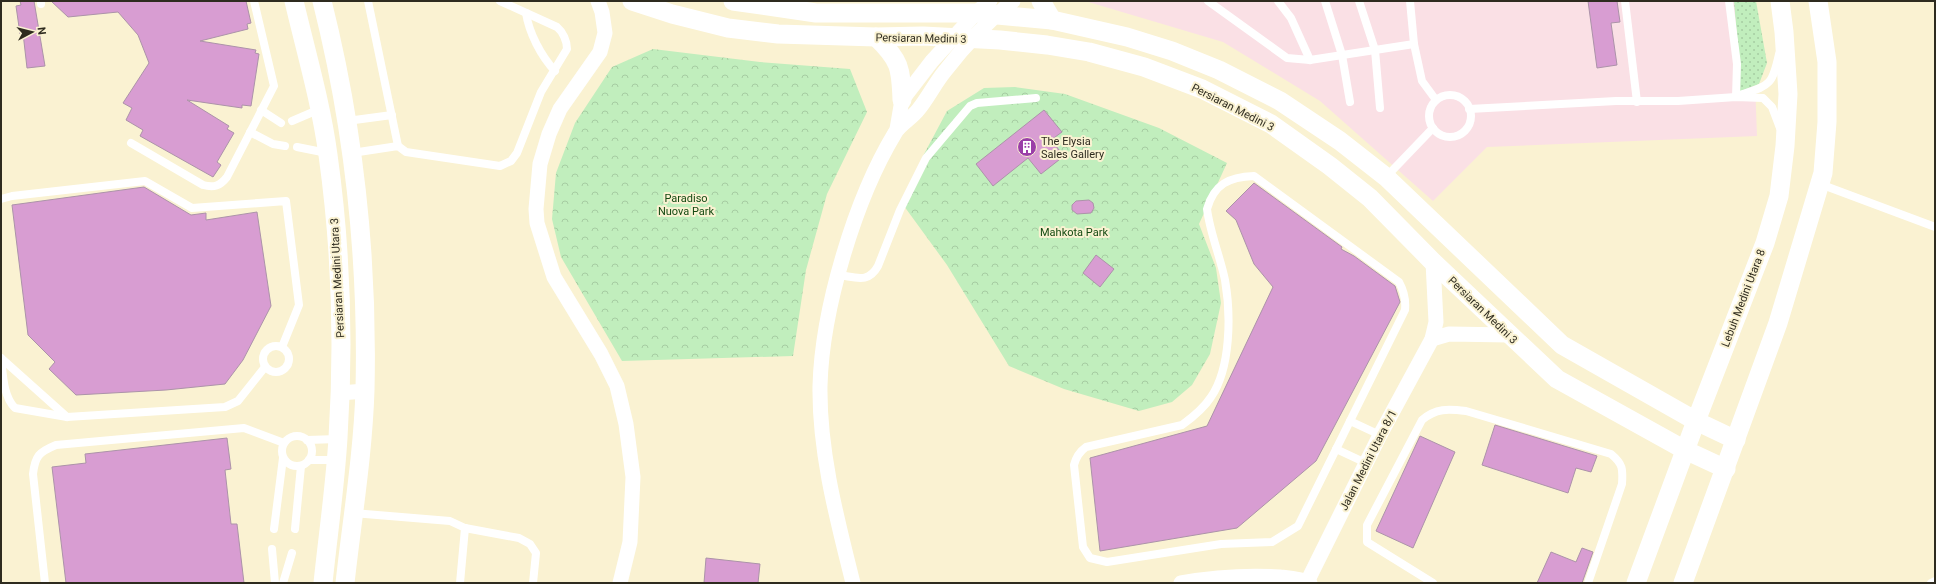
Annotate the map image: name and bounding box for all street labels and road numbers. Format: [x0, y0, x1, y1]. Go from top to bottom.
street label: Persiaran Medini 3 [875, 31, 967, 46]
street label: Persiaran Medini 3 [1189, 81, 1276, 134]
street label: Persiaran Medini Utara 3 [328, 218, 347, 338]
street label: Lebuh Medini Utara 8 [1719, 247, 1768, 349]
street label: Persiaran Medini 3 [1445, 274, 1520, 347]
street label: Jalan Medini Utara 8/1 [1337, 408, 1399, 513]

